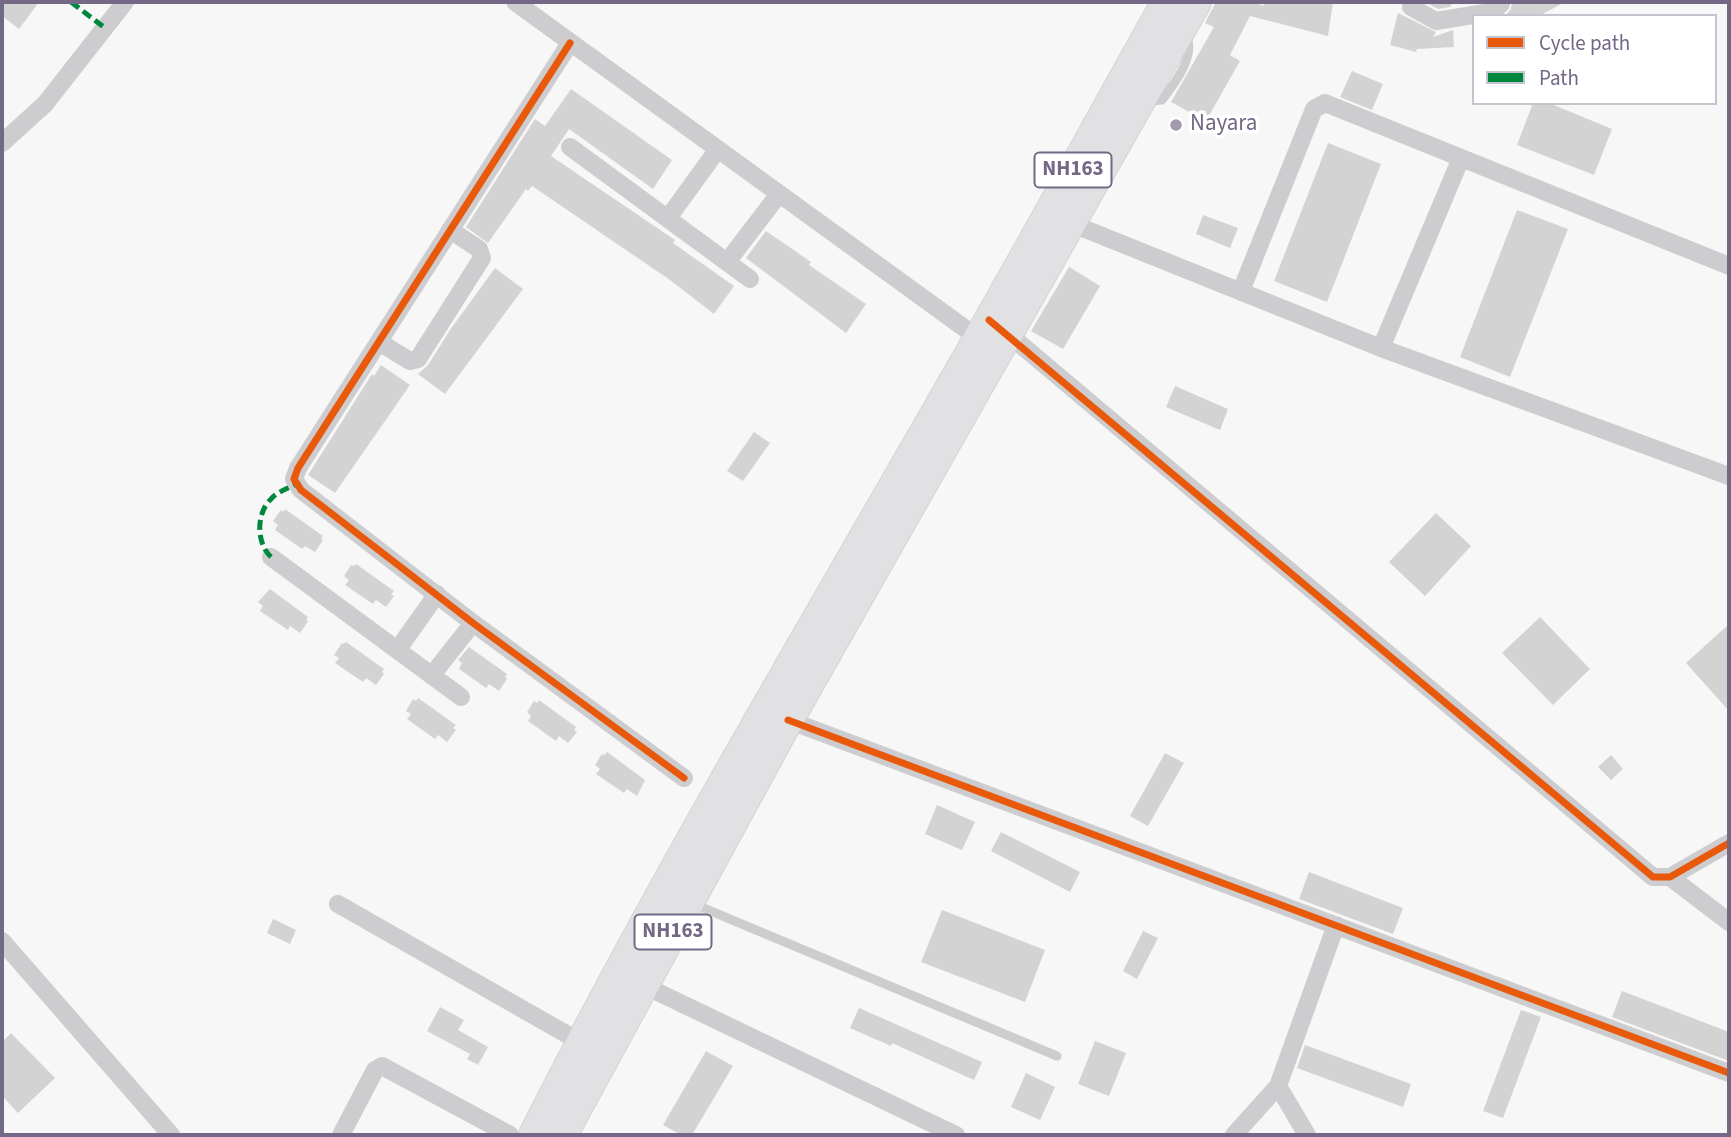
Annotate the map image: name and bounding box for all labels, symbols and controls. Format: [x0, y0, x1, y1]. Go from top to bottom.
legend [1472, 14, 1717, 105]
text: Cycle path [1539, 28, 1630, 58]
text: Path [1539, 63, 1579, 93]
place label: Nayara [1190, 111, 1257, 139]
marker: Nayara [1168, 117, 1184, 133]
road number: NH163 [1034, 152, 1112, 188]
road number: NH163 [634, 914, 712, 950]

